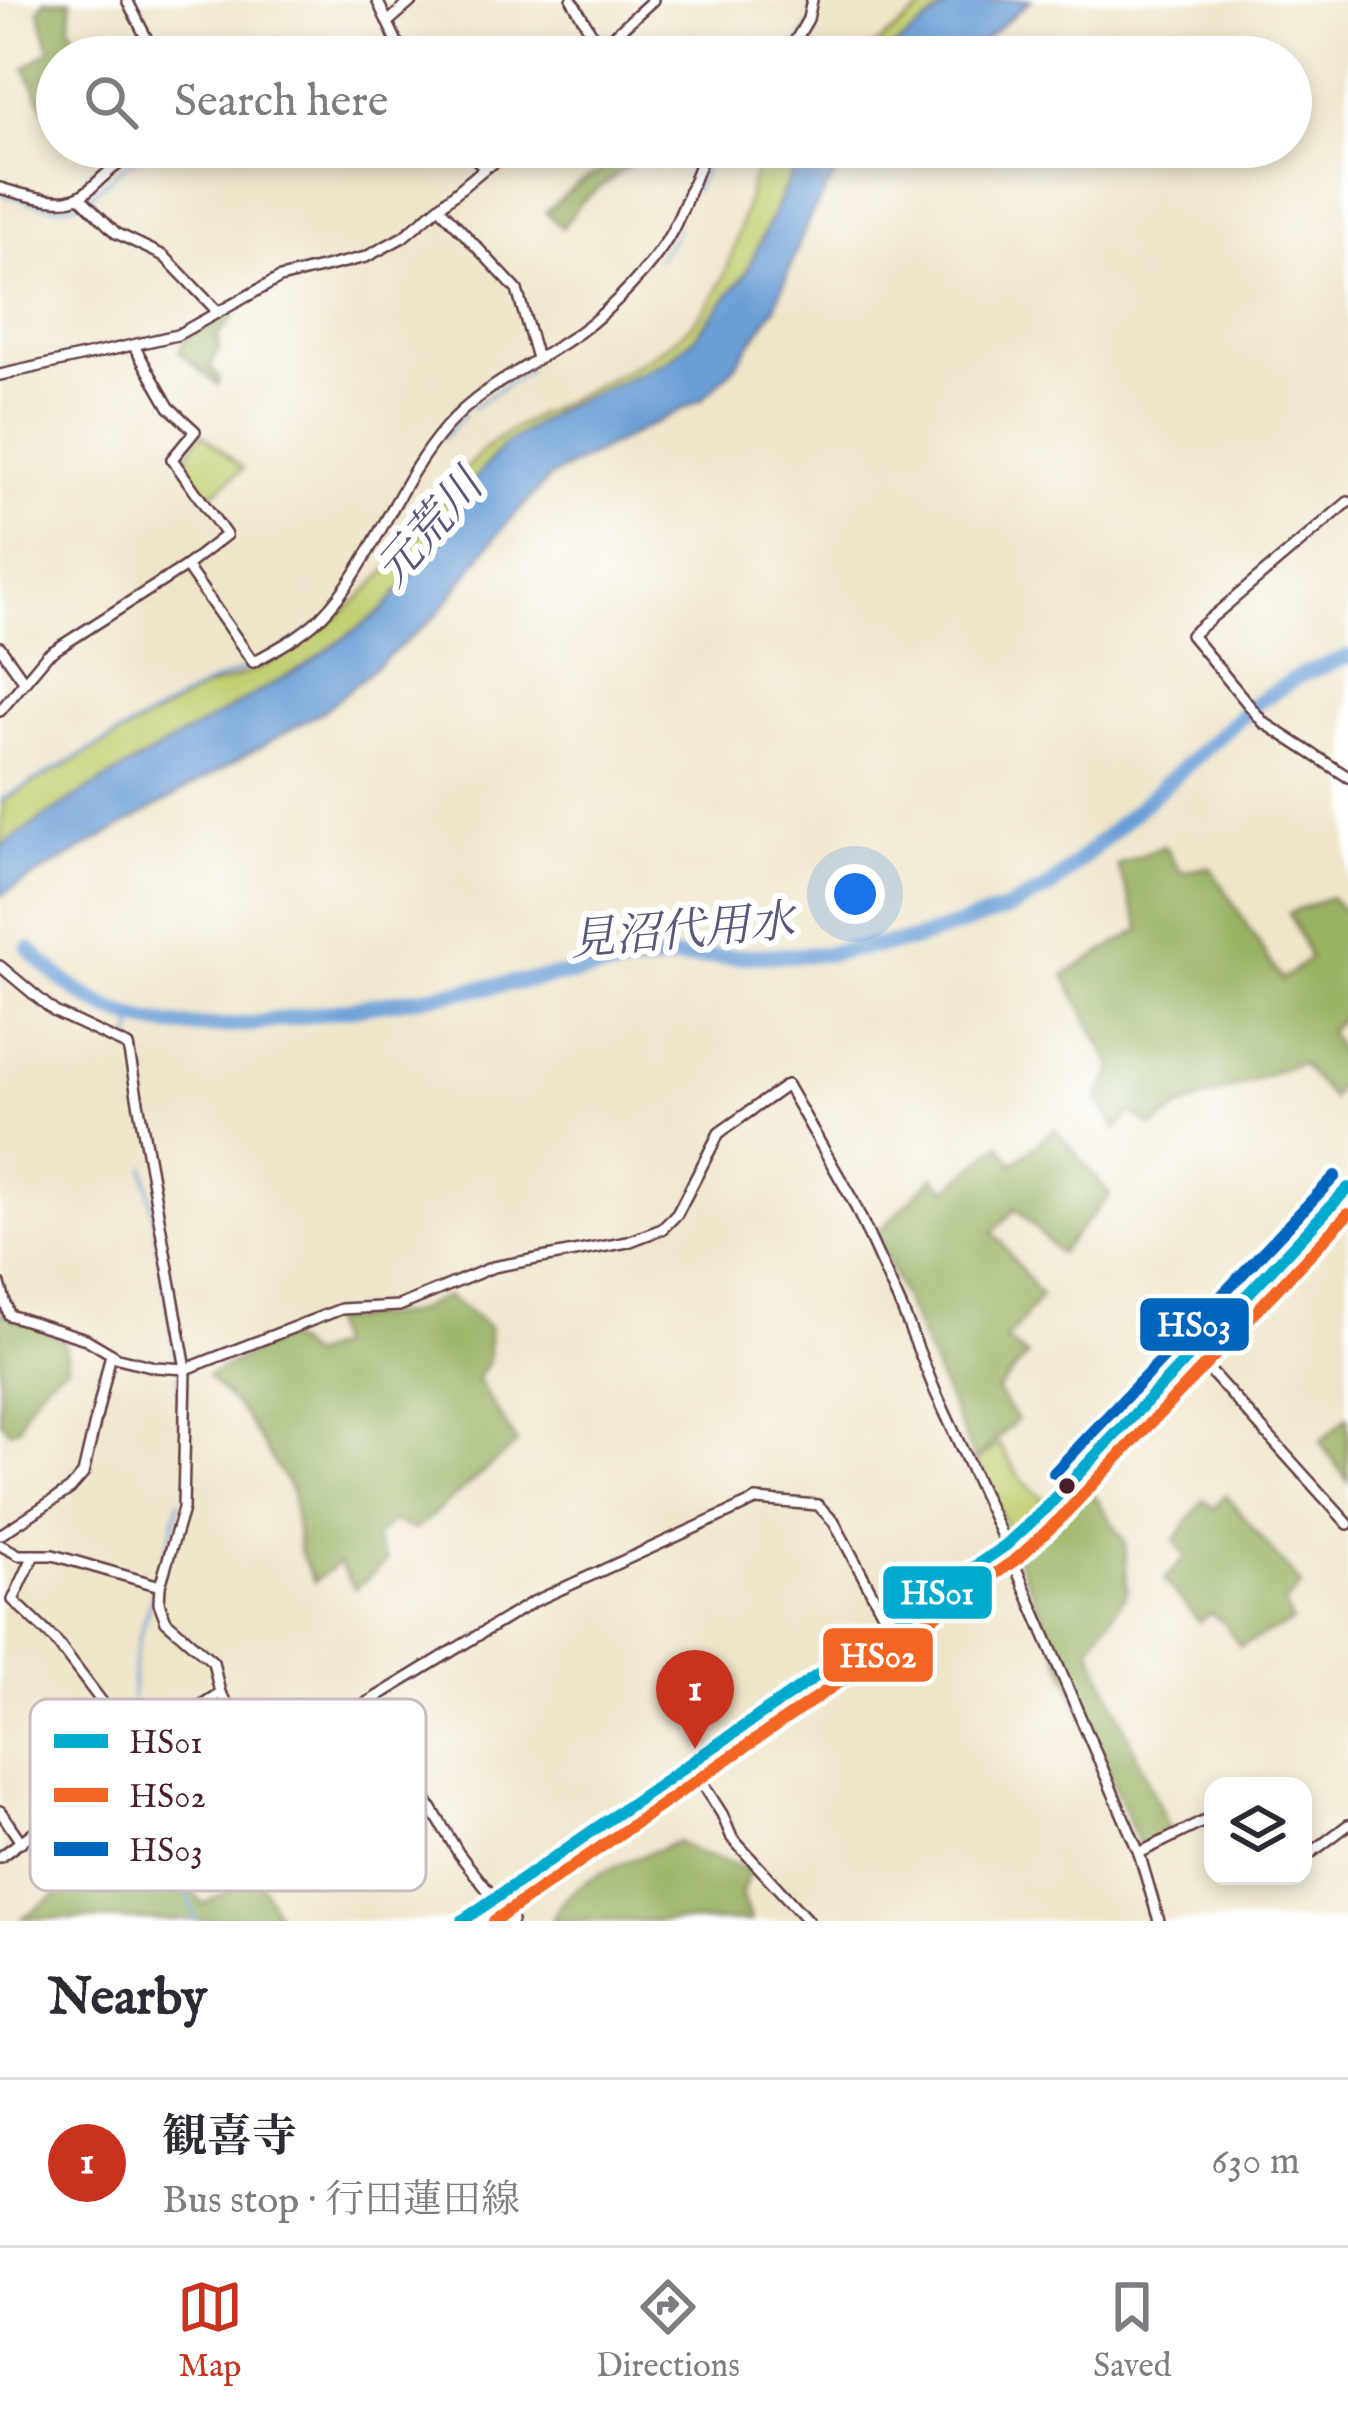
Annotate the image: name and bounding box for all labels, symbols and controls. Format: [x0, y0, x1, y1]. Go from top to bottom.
search box [36, 36, 1312, 168]
icon: search [78, 69, 144, 135]
text: Search here [174, 74, 388, 131]
water label: 元荒川 [365, 456, 500, 599]
your location [825, 864, 885, 924]
water label: 見沼代用水 [568, 894, 801, 971]
line badge: HS03 [1138, 1296, 1251, 1353]
text: HS03 [1157, 1306, 1231, 1348]
unlabelled marker [1056, 1475, 1078, 1497]
line badge: HS01 [881, 1564, 994, 1621]
text: HS01 [900, 1574, 974, 1616]
line badge: HS02 [821, 1626, 935, 1684]
text: HS02 [840, 1637, 916, 1679]
pin: 1 [656, 1650, 734, 1749]
legend [30, 1699, 426, 1891]
text: HS01 [129, 1723, 203, 1765]
text: HS02 [129, 1777, 206, 1819]
map controls [1204, 1777, 1312, 1885]
button: layers [1204, 1777, 1312, 1885]
text: HS03 [129, 1831, 203, 1873]
text: Nearby [48, 1967, 207, 2032]
text: 観喜寺 [162, 2110, 297, 2167]
text: 1 [80, 2138, 94, 2187]
text: 630 m [1211, 2138, 1300, 2187]
text: Bus stop · 行田蓮田線 [162, 2177, 520, 2226]
tab: Map [177, 2274, 243, 2388]
tab: Directions [596, 2274, 740, 2388]
tab: Saved [1093, 2274, 1171, 2388]

